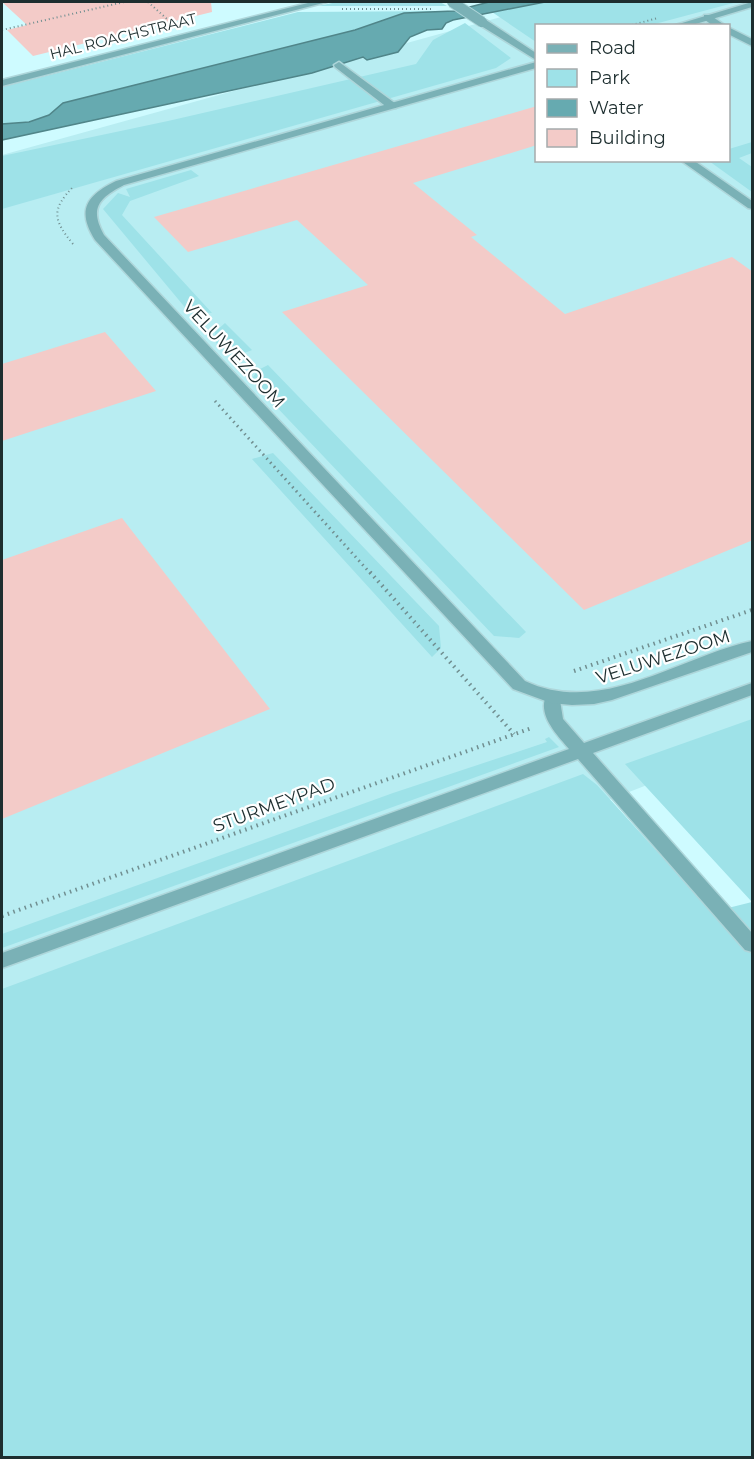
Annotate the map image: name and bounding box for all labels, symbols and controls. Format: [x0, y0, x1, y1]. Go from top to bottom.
street label: HAL ROACHSTRAAT [48, 8, 199, 63]
legend [535, 24, 730, 162]
text: Road [589, 37, 636, 59]
text: Park [589, 67, 630, 89]
text: Water [589, 97, 644, 119]
text: Building [589, 127, 666, 149]
street label: VELUWEZOOM [178, 295, 290, 413]
street label: VELUWEZOOM [593, 625, 733, 689]
street label: STURMEYPAD [210, 773, 338, 837]

